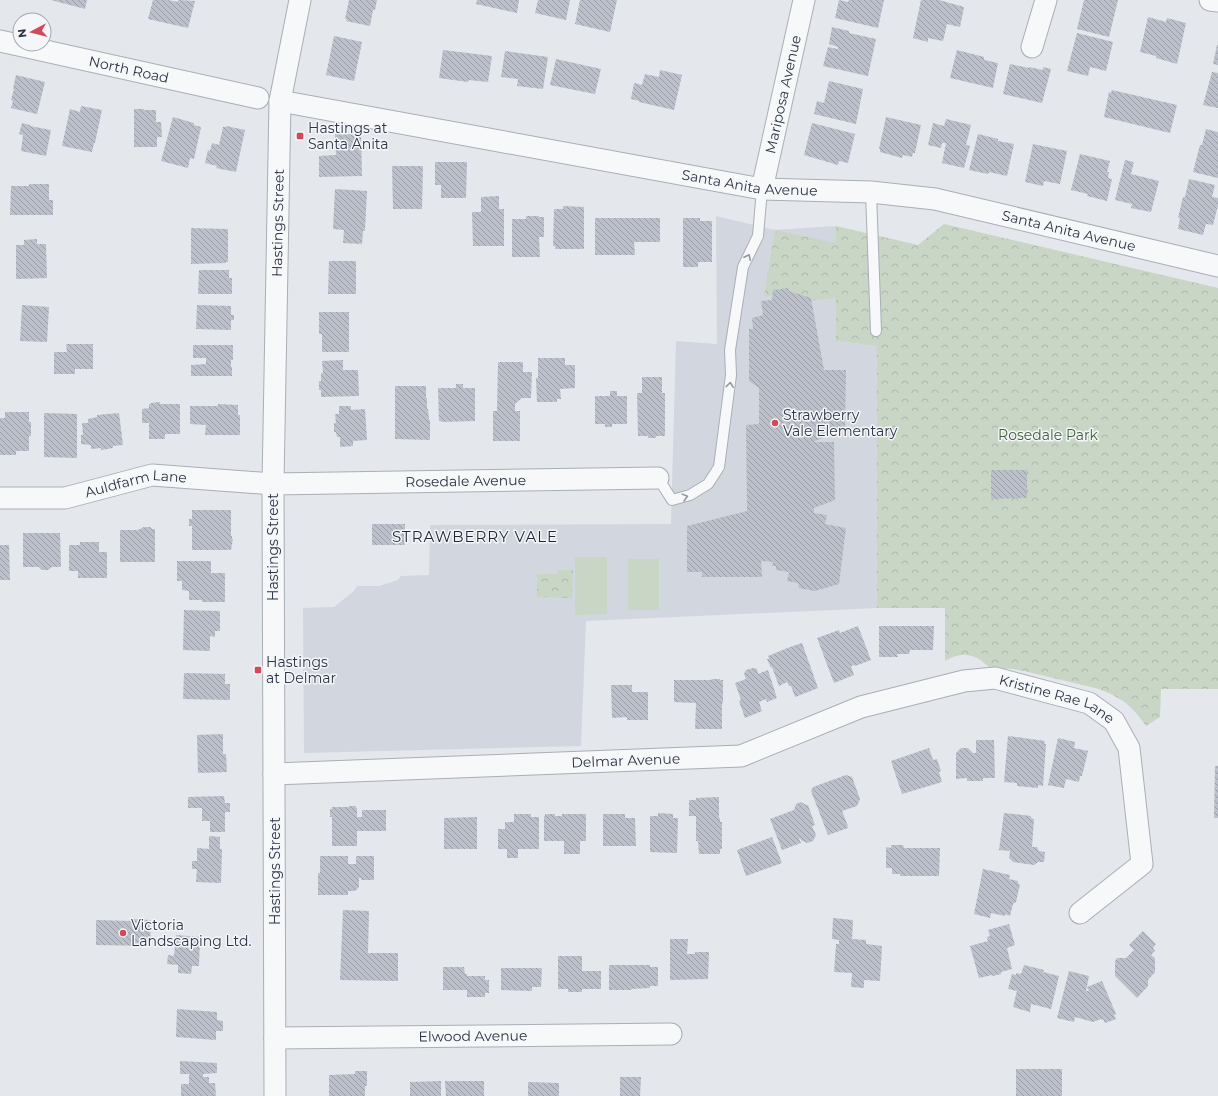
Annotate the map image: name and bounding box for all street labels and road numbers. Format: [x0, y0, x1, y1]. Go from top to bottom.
street label: Mariposa Avenue [761, 33, 805, 155]
street label: North Road [87, 52, 171, 87]
street label: Santa Anita Avenue [680, 166, 818, 200]
street label: Hastings Street [268, 169, 288, 277]
street label: Santa Anita Avenue [1000, 206, 1138, 255]
street label: Auldfarm Lane [83, 466, 188, 501]
street label: Rosedale Avenue [405, 471, 526, 491]
street label: Hastings Street [264, 493, 282, 601]
street label: Kristine Rae Lane [997, 671, 1118, 727]
street label: Delmar Avenue [571, 749, 681, 772]
street label: Hastings Street [266, 817, 284, 925]
street label: Elwood Avenue [418, 1026, 528, 1046]

